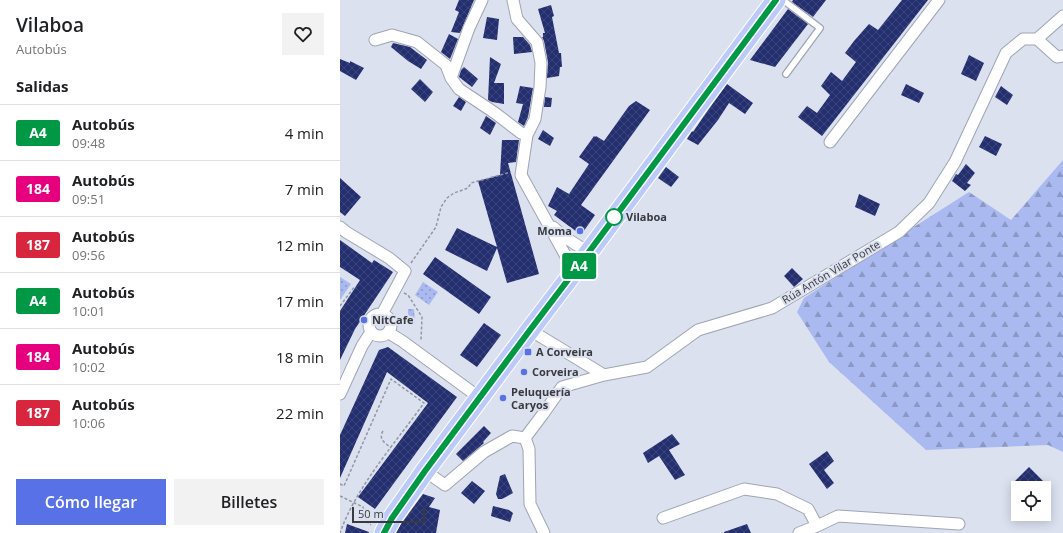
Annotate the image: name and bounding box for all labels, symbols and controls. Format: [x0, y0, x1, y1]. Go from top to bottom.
text: Vilaboa [16, 12, 84, 38]
button: heart [282, 13, 324, 55]
text: Autobús [16, 40, 67, 58]
text: Salidas [16, 76, 69, 96]
text: Autobús [72, 114, 135, 134]
text: A4 [29, 123, 47, 142]
text: 4 min [285, 123, 324, 143]
text: 09:48 [72, 134, 105, 152]
text: Autobús [72, 170, 135, 190]
text: 184 [26, 179, 50, 198]
text: 7 min [285, 179, 324, 199]
text: 09:51 [72, 190, 105, 208]
marker: Vilaboa [605, 208, 623, 226]
place label: Vilaboa [626, 209, 667, 224]
place label: Moma [537, 223, 572, 238]
text: Autobús [72, 226, 135, 246]
marker: Moma [575, 226, 585, 236]
text: 187 [26, 235, 50, 254]
text: 12 min [276, 235, 324, 255]
street label: Rúa Antón Vilar Ponte [779, 236, 883, 307]
text: 09:56 [72, 246, 105, 264]
line badge: A4 [561, 253, 597, 279]
text: A4 [570, 256, 588, 275]
text: Autobús [72, 282, 135, 302]
text: A4 [29, 291, 47, 310]
text: 17 min [276, 291, 324, 311]
text: 10:01 [72, 302, 105, 320]
place label: NitCafe [372, 312, 414, 327]
marker: NitCafe [359, 315, 369, 325]
text: Autobús [72, 338, 135, 358]
place label: A Corveira [536, 344, 593, 359]
text: 184 [26, 347, 50, 366]
text: 18 min [276, 347, 324, 367]
marker: A Corveira [523, 347, 533, 357]
text: 10:02 [72, 358, 105, 376]
place label: Corveira [532, 364, 579, 379]
marker: Corveira [519, 367, 529, 377]
place label: Peluquería Caryos [511, 384, 571, 412]
marker: Peluquería Caryos [498, 393, 508, 403]
text: Autobús [72, 394, 135, 414]
text: 187 [26, 403, 50, 422]
text: 22 min [276, 403, 324, 423]
text: 10:06 [72, 414, 105, 432]
button: Cómo llegar [16, 479, 166, 525]
button: Billetes [174, 479, 324, 525]
map controls [1011, 481, 1051, 521]
button: locate [1011, 481, 1051, 521]
scale bar [352, 505, 425, 524]
text: 50 m [358, 506, 384, 521]

